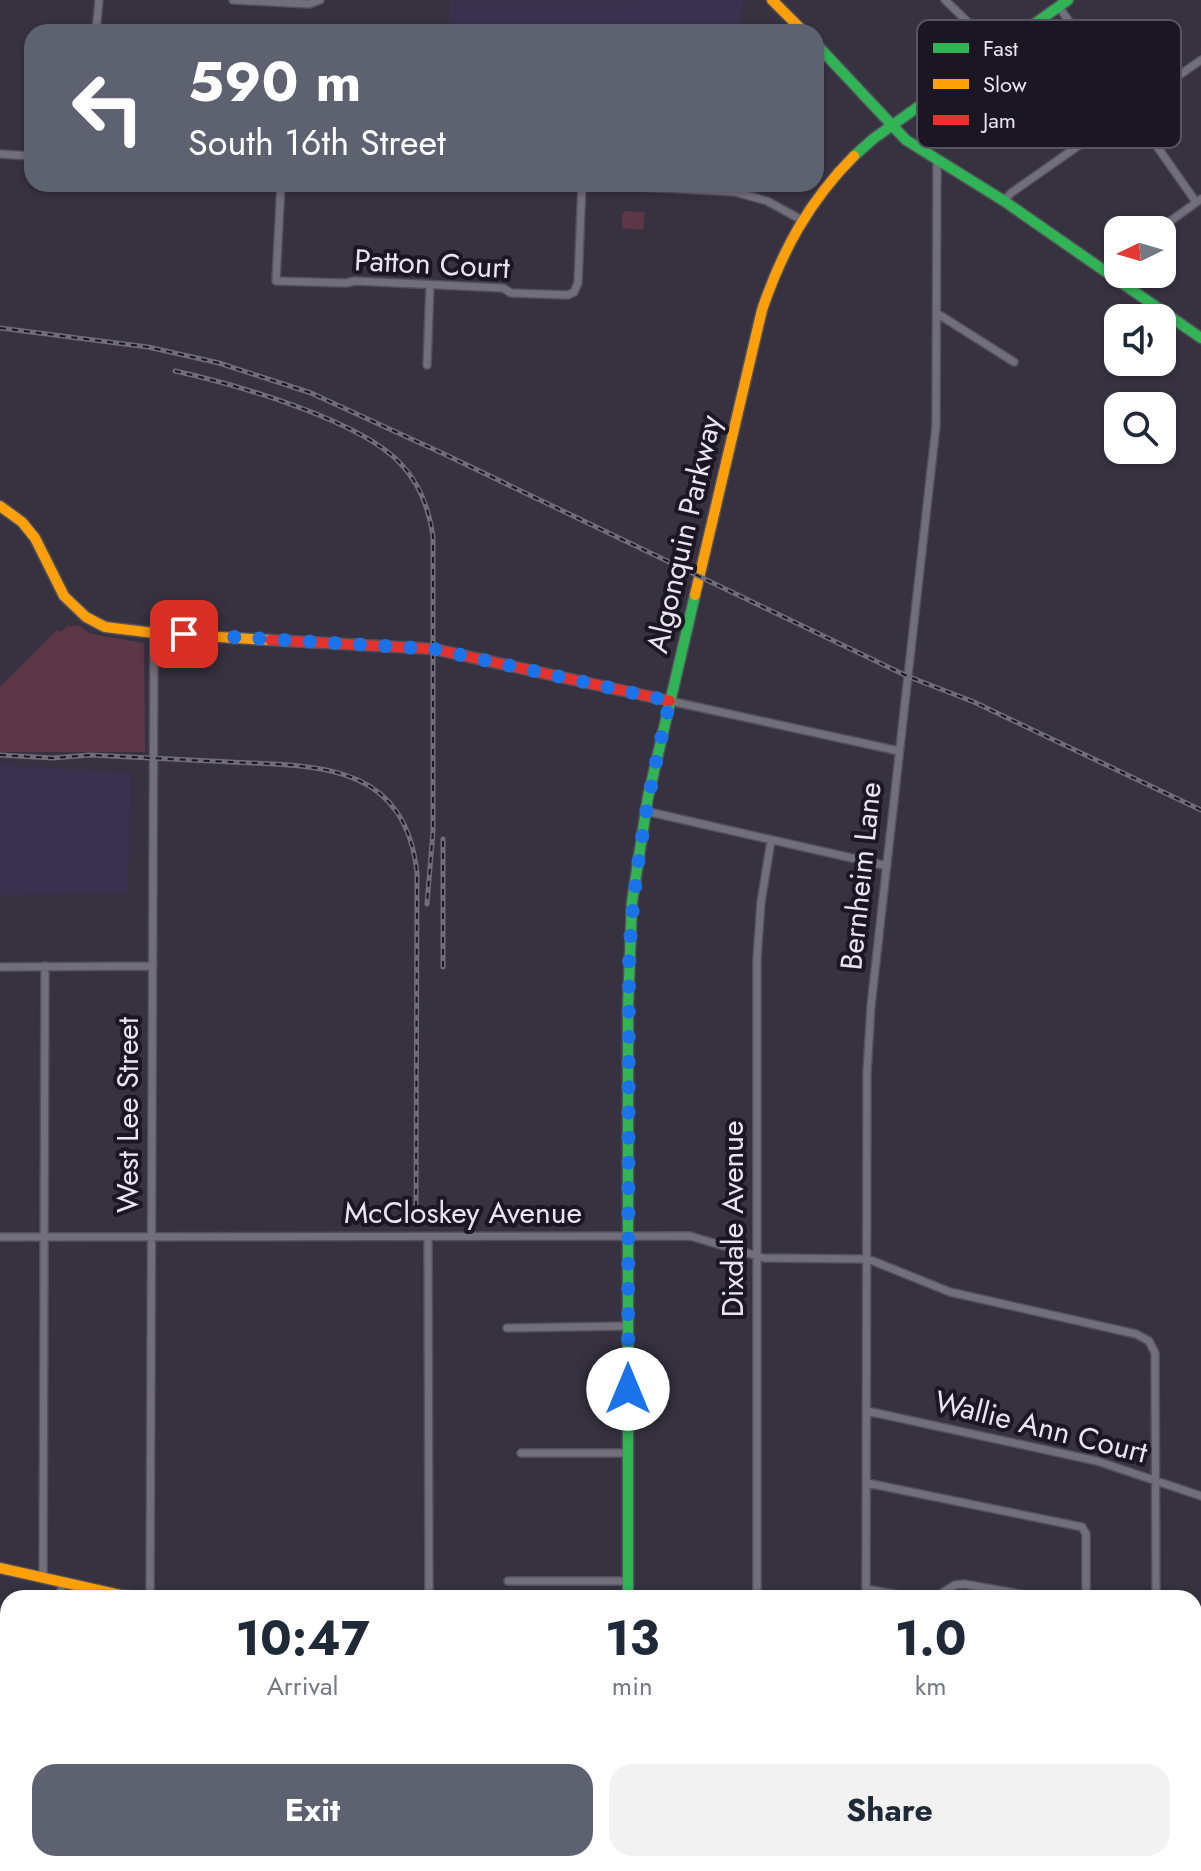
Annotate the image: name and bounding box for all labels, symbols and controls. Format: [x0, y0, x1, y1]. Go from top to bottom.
legend [917, 20, 1181, 148]
text: Fast [983, 32, 1019, 64]
text: 590 m [188, 41, 361, 122]
icon: left [56, 56, 160, 160]
text: Slow [983, 68, 1027, 100]
text: Jam [980, 104, 1016, 136]
text: South 16th Street [188, 116, 446, 168]
north arrow [1104, 216, 1176, 288]
map controls [1104, 216, 1176, 464]
street label: Patton Court [353, 238, 512, 289]
button: sound [1104, 304, 1176, 376]
button: search [1104, 392, 1176, 464]
street label: Algonquin Parkway [635, 410, 732, 657]
pin [150, 600, 218, 668]
icon: arrive [162, 612, 206, 656]
street label: Bernheim Lane [829, 780, 892, 972]
street label: West Lee Street [106, 1016, 149, 1213]
street label: Dixdale Avenue [711, 1120, 754, 1318]
street label: McCloskey Avenue [344, 1191, 582, 1234]
position arrow [586, 1347, 670, 1431]
street label: Wallie Ann Court [930, 1379, 1153, 1474]
text: 10:47 [235, 1604, 370, 1673]
text: 13 [605, 1604, 659, 1673]
text: 1.0 [895, 1604, 967, 1673]
text: Arrival [267, 1667, 338, 1705]
text: min [612, 1667, 653, 1705]
text: km [915, 1667, 947, 1705]
button: Exit [32, 1764, 593, 1856]
button: Share [609, 1764, 1170, 1856]

